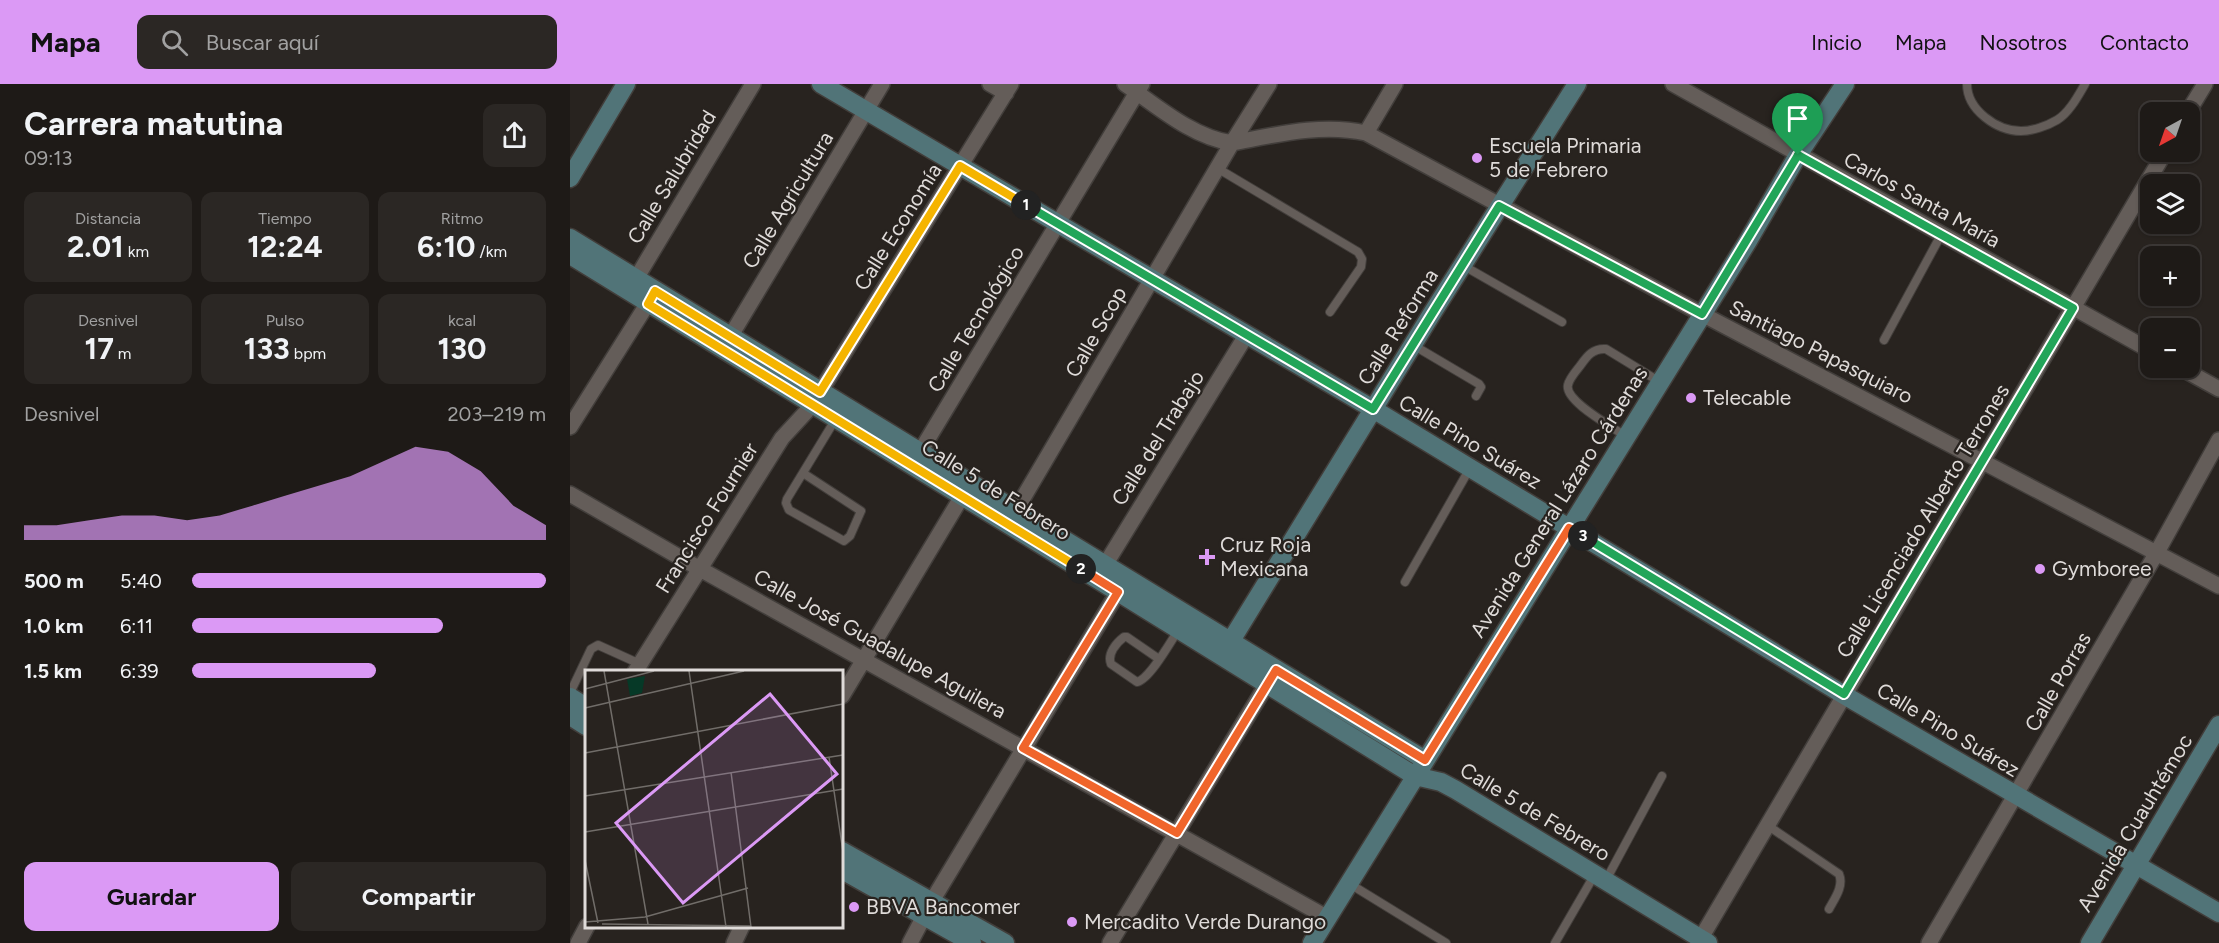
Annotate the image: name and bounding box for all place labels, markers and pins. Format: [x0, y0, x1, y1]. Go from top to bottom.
pin [1772, 93, 1823, 155]
place label: Escuela Primaria 5 de Febrero [1489, 133, 1642, 182]
marker: Escuela Primaria 5 de Febrero [1470, 151, 1484, 165]
pin: 1 [1011, 190, 1041, 220]
place label: Telecable [1703, 385, 1791, 410]
marker: Telecable [1684, 391, 1698, 405]
pin: 3 [1568, 521, 1598, 551]
place label: Cruz Roja Mexicana [1220, 532, 1311, 581]
marker: Cruz Roja Mexicana [1198, 548, 1216, 566]
pin: 2 [1066, 554, 1096, 584]
place label: Gymboree [2052, 556, 2151, 581]
marker: Gymboree [2033, 562, 2047, 576]
place label: BBVA Bancomer [866, 894, 1020, 919]
marker: BBVA Bancomer [847, 900, 861, 914]
place label: Mercadito Verde Durango [1084, 909, 1326, 934]
marker: Mercadito Verde Durango [1065, 915, 1079, 929]

